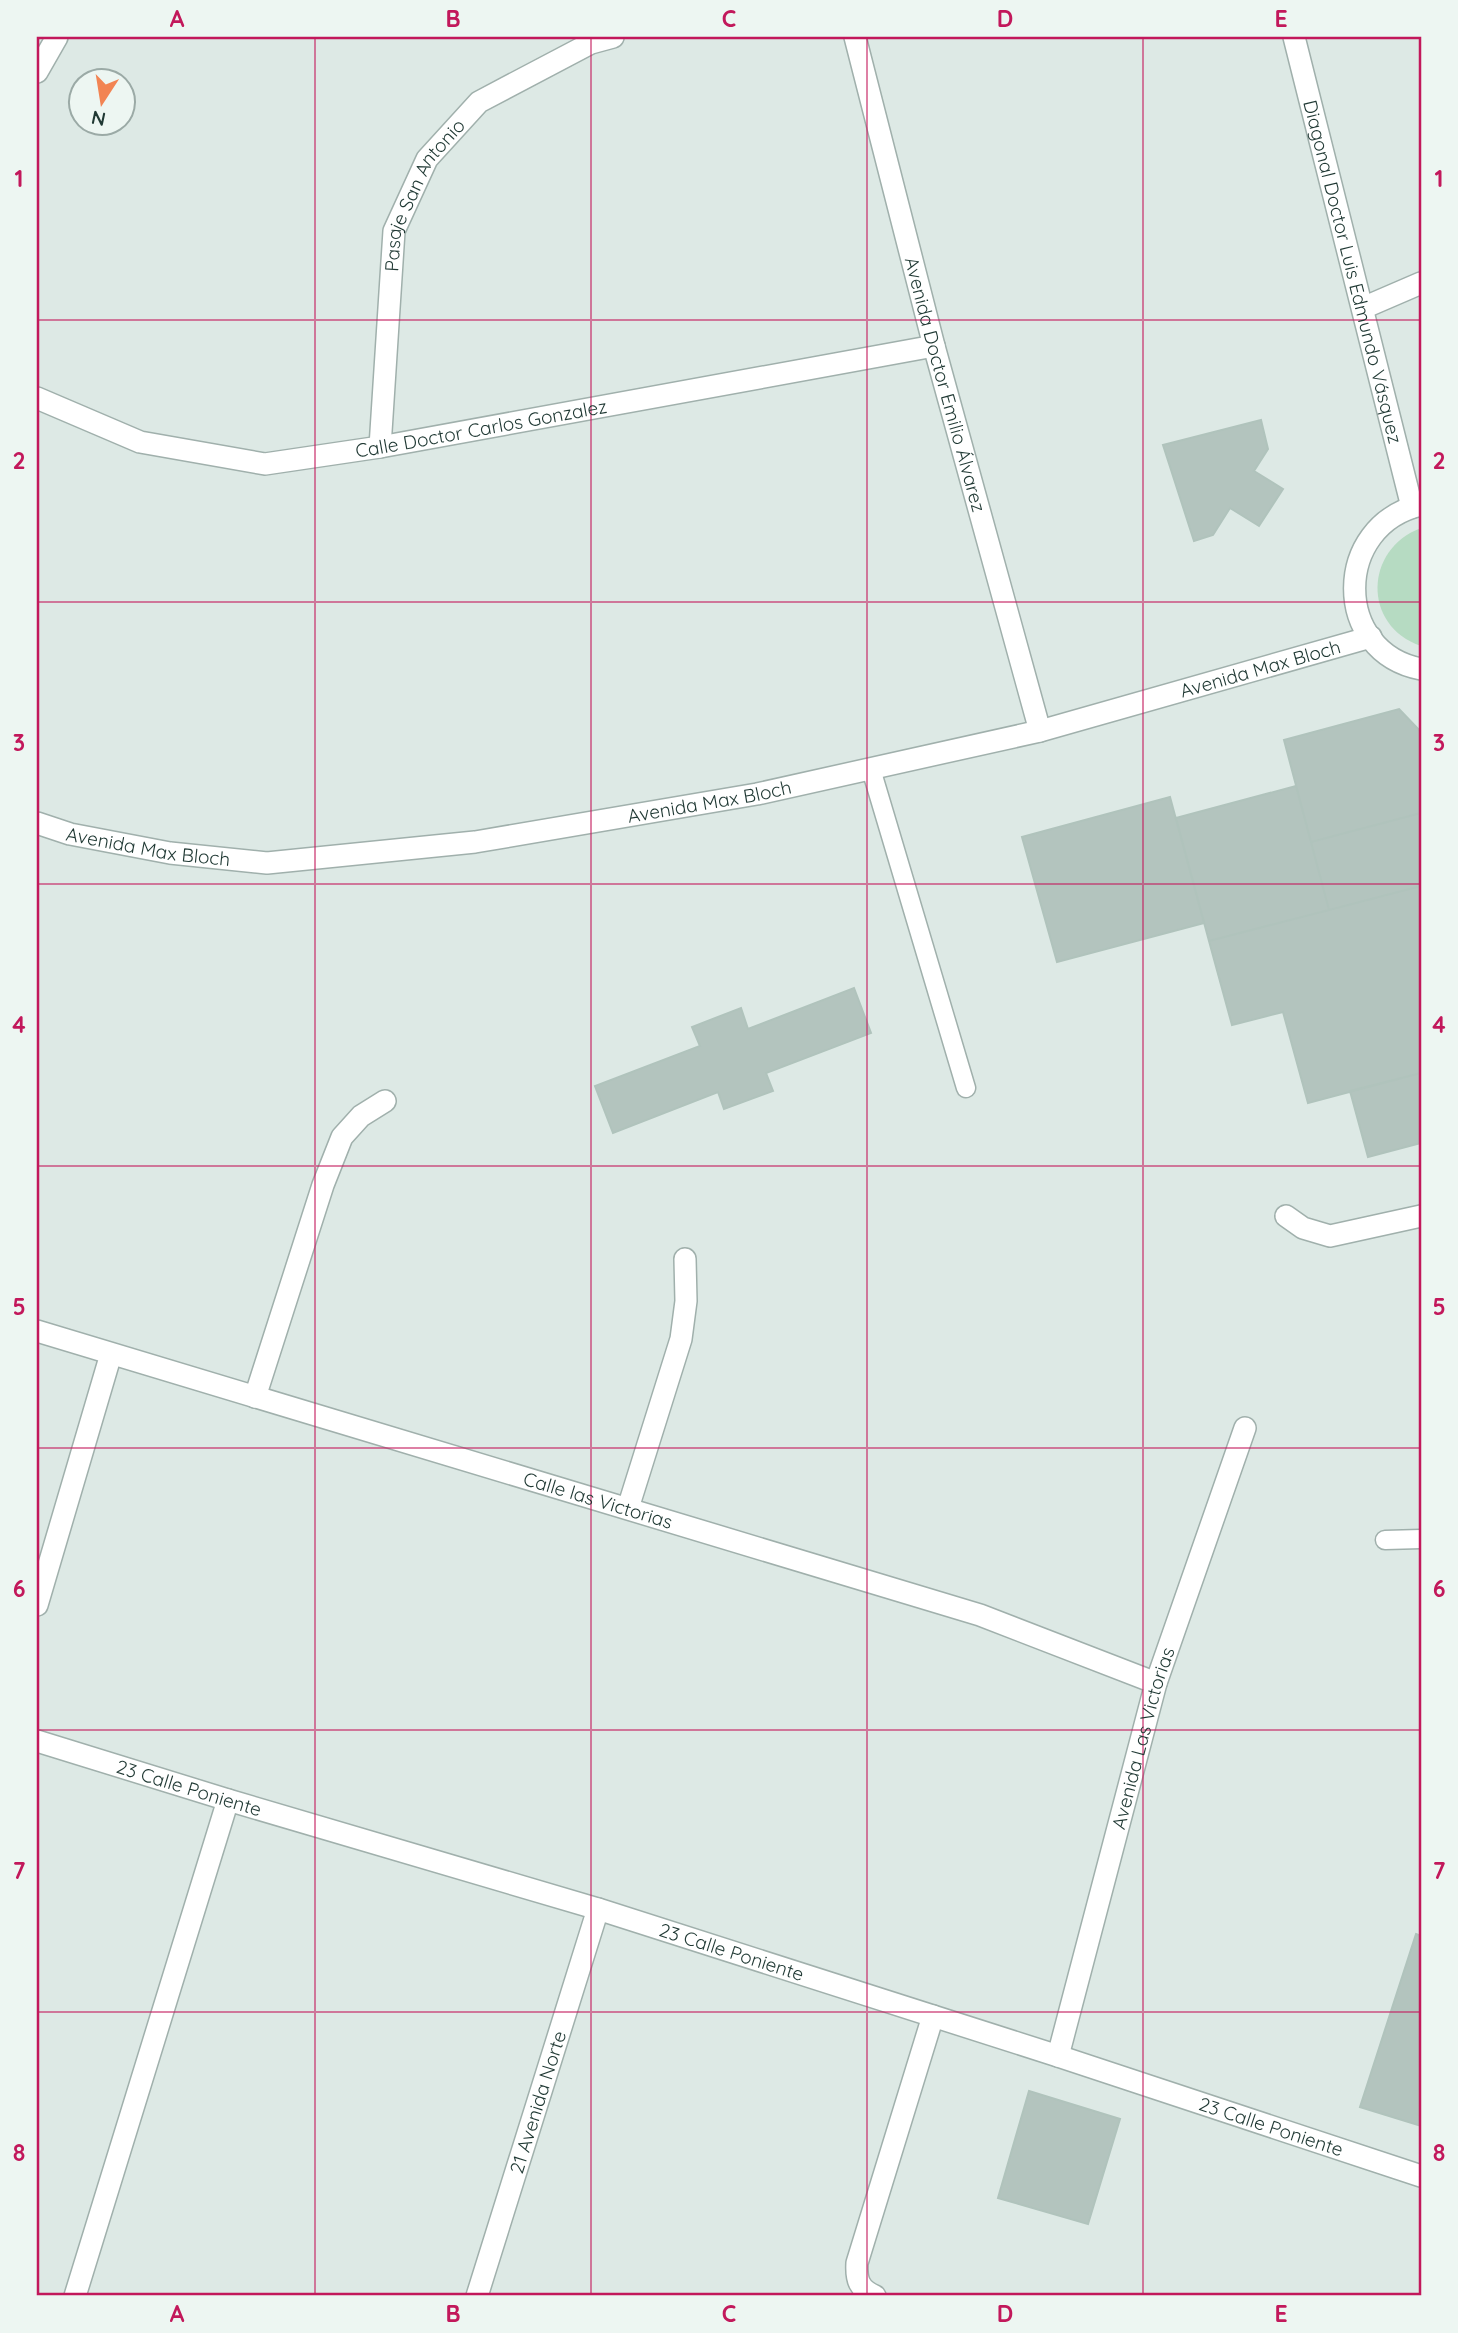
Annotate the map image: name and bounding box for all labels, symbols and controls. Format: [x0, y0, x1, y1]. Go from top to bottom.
text: A [170, 4, 185, 33]
text: B [445, 4, 461, 33]
text: C [722, 4, 736, 33]
text: D [997, 4, 1013, 33]
text: E [1274, 4, 1288, 33]
north arrow [66, 66, 136, 136]
street label: Diagonal Doctor Luis Edmundo Vásquez [1298, 97, 1408, 446]
text: N [89, 105, 108, 132]
street label: Pasaje San Antonio [379, 114, 470, 272]
text: 1 [15, 164, 23, 193]
text: 1 [1435, 164, 1443, 193]
street label: Avenida Doctor Emilio Álvarez [900, 254, 991, 515]
street label: Calle Doctor Carlos Gonzalez [354, 394, 609, 463]
text: 2 [12, 446, 26, 475]
text: 2 [1432, 446, 1446, 475]
street label: Avenida Max Bloch [1177, 634, 1343, 703]
text: 3 [13, 728, 25, 757]
text: 3 [1433, 728, 1445, 757]
street label: Avenida Max Bloch [626, 775, 794, 828]
street label: Avenida Max Bloch [64, 822, 231, 871]
text: 4 [12, 1010, 26, 1039]
text: 4 [1432, 1010, 1446, 1039]
text: 5 [12, 1292, 26, 1321]
text: 5 [1432, 1292, 1446, 1321]
street label: Calle las Victorias [521, 1466, 676, 1534]
text: 6 [13, 1574, 25, 1603]
text: 6 [1433, 1574, 1445, 1603]
street label: Avenida Las Victorias [1106, 1644, 1180, 1832]
street label: 23 Calle Poniente [113, 1754, 264, 1821]
text: 7 [13, 1856, 26, 1885]
text: 7 [1433, 1856, 1446, 1885]
street label: 23 Calle Poniente [656, 1917, 807, 1986]
street label: 21 Avenida Norte [504, 2028, 571, 2177]
street label: 23 Calle Poniente [1196, 2091, 1346, 2161]
text: 8 [13, 2138, 25, 2167]
text: 8 [1433, 2138, 1445, 2167]
text: A [170, 2299, 185, 2328]
text: B [445, 2299, 461, 2328]
text: C [722, 2299, 736, 2328]
text: D [997, 2299, 1013, 2328]
text: E [1274, 2299, 1288, 2328]

